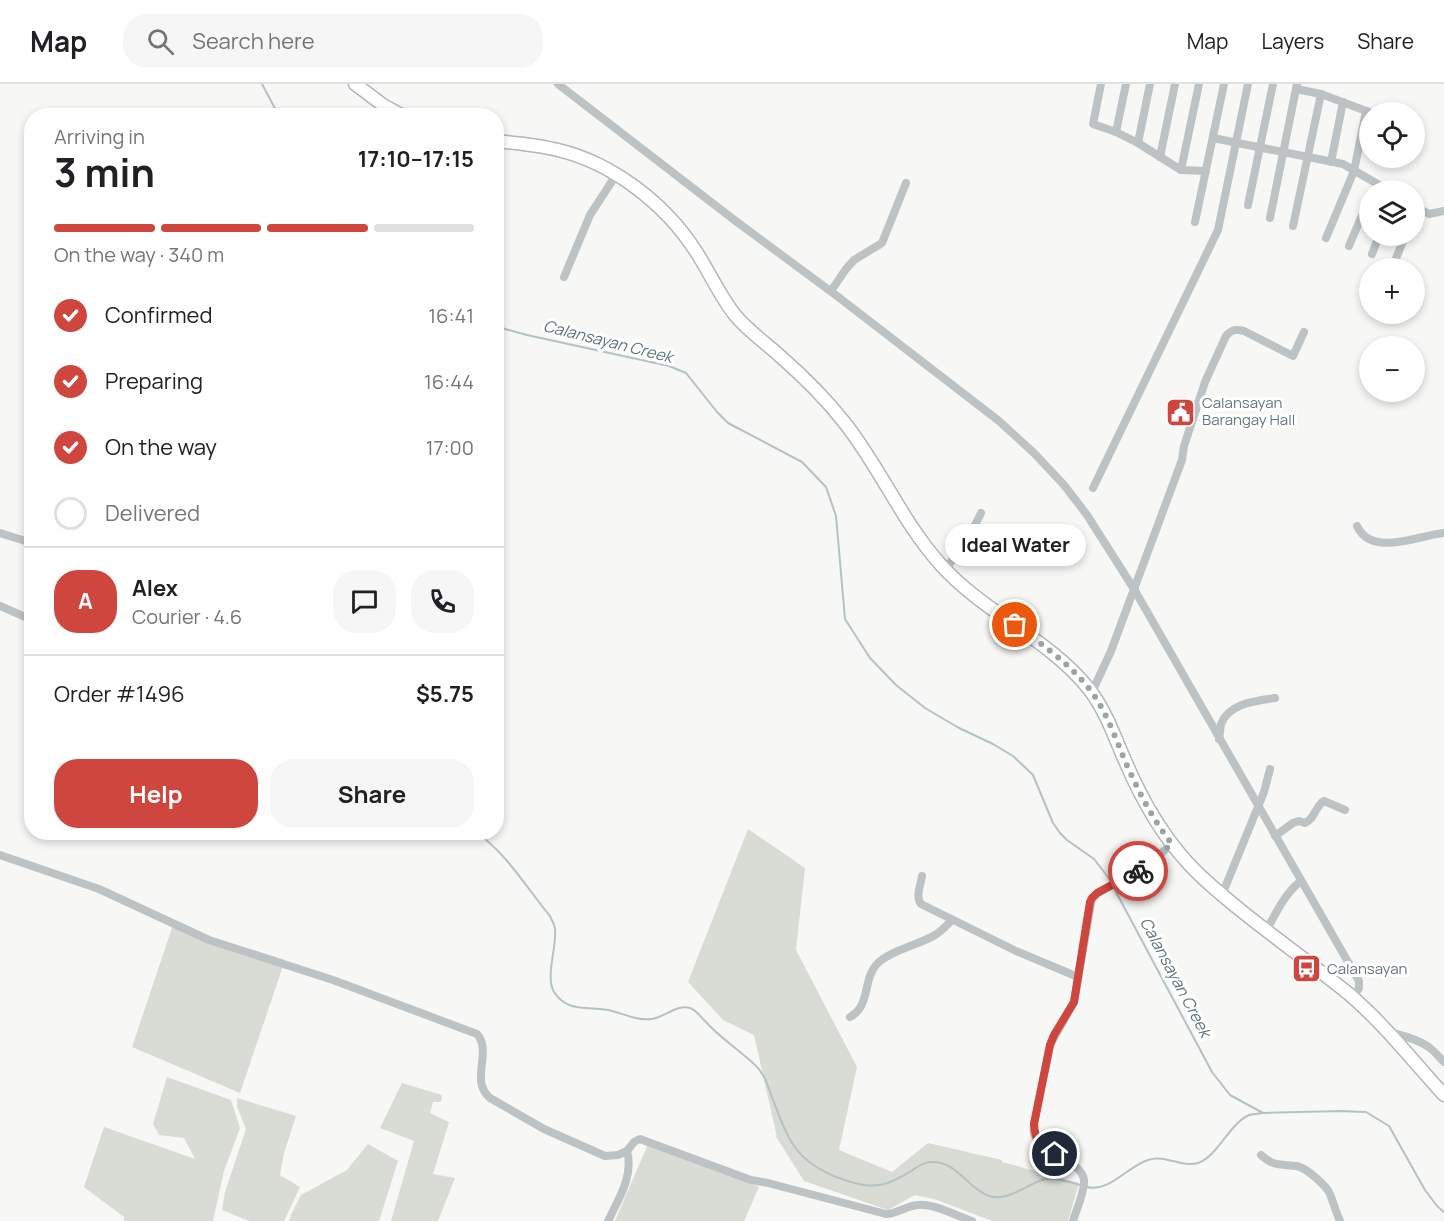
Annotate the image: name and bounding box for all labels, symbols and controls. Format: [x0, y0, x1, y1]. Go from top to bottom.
search box [123, 14, 543, 68]
text: Map [30, 22, 87, 60]
icon: search [144, 25, 177, 58]
text: Search here [192, 26, 315, 56]
text: Map [1187, 27, 1228, 55]
text: Layers [1261, 27, 1324, 55]
text: Share [1357, 27, 1414, 55]
map controls [1359, 102, 1425, 402]
button: locate [1359, 102, 1425, 168]
text: Arriving in [54, 123, 145, 150]
text: 17:10–17:15 [358, 144, 474, 174]
text: 3 min [54, 145, 155, 199]
button: layers [1359, 180, 1425, 246]
text: On the way · 340 m [54, 241, 224, 268]
button: + [1359, 258, 1425, 324]
icon: check [54, 299, 87, 332]
text: Confirmed [105, 300, 213, 330]
text: 16:41 [428, 302, 474, 329]
water label: Calansayan Creek [541, 314, 677, 368]
button: − [1359, 336, 1425, 402]
icon: check [54, 365, 87, 398]
text: Preparing [105, 366, 203, 396]
text: 16:44 [424, 368, 474, 395]
place label: Calansayan Barangay Hall [1202, 392, 1295, 430]
public building icon: Calansayan Barangay Hall [1165, 396, 1197, 428]
icon: check [54, 431, 87, 464]
text: On the way [105, 432, 217, 462]
text: 17:00 [426, 434, 474, 461]
text: Delivered [105, 498, 200, 528]
callout: Ideal Water [944, 523, 1086, 565]
text: Ideal Water [961, 531, 1070, 558]
button: chat [333, 570, 396, 633]
button: phone [411, 570, 474, 633]
text: Alex [132, 573, 178, 603]
text: A [78, 586, 93, 616]
pin [989, 599, 1040, 650]
text: Courier · 4.6 [132, 603, 242, 630]
icon: bag [998, 608, 1031, 641]
text: Order #1496 [54, 679, 185, 709]
text: $5.75 [416, 679, 474, 709]
button: Help [54, 759, 258, 828]
button: Share [270, 759, 474, 828]
courier [1108, 841, 1168, 901]
icon: bike [1122, 855, 1155, 888]
water label: Calansayan Creek [1135, 913, 1218, 1043]
bus stop icon: Calansayan [1290, 953, 1322, 985]
place label: Calansayan [1327, 958, 1408, 979]
pin [1029, 1128, 1080, 1179]
icon: home [1038, 1137, 1071, 1170]

